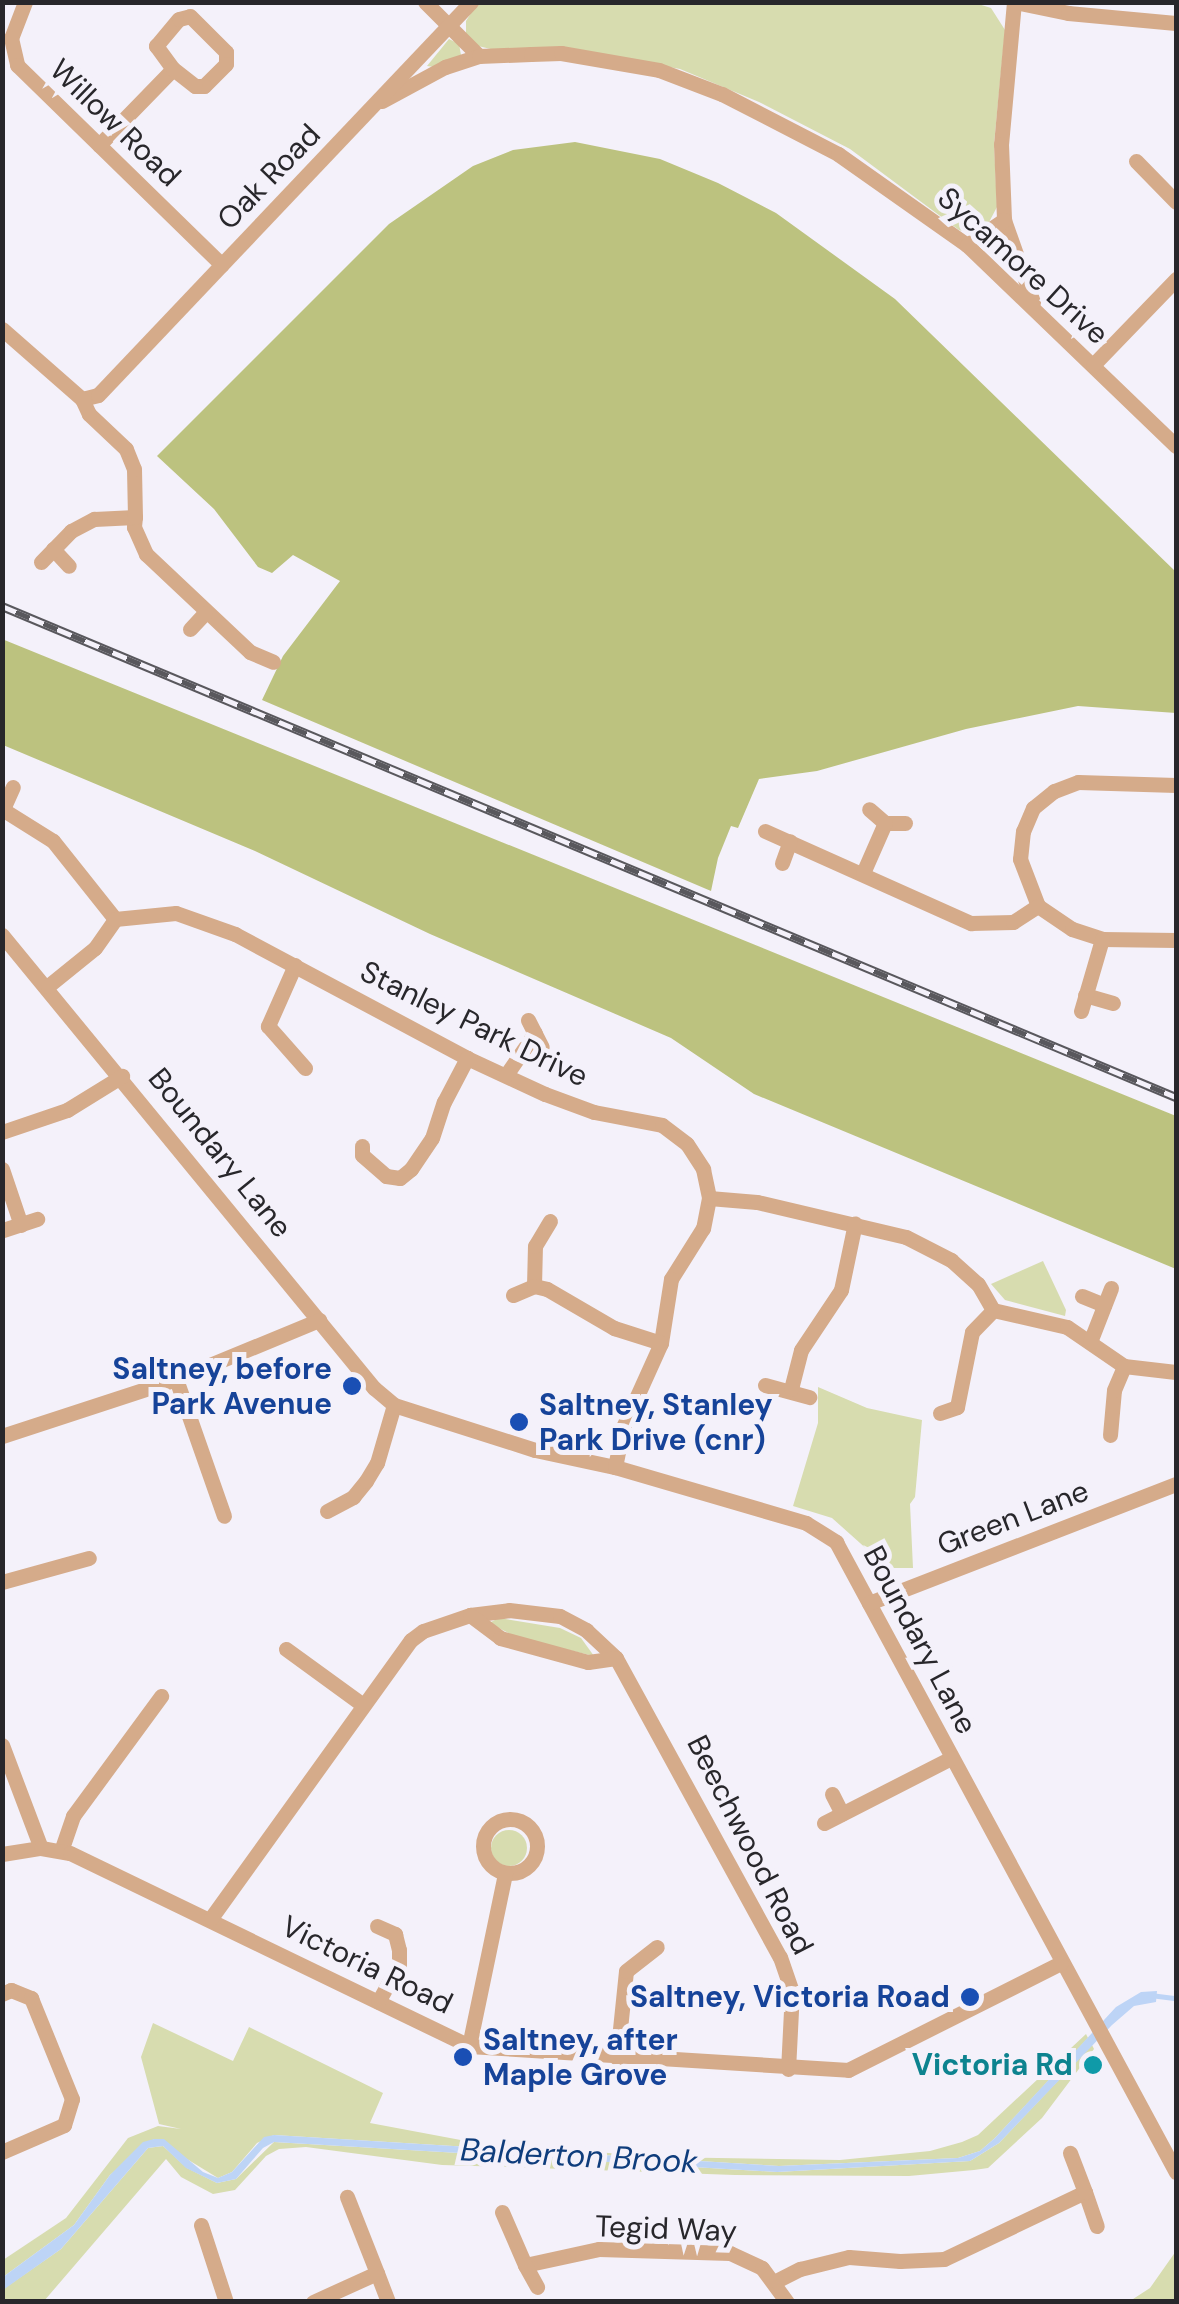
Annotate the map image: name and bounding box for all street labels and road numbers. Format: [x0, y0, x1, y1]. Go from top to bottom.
street label: Willow Road [42, 52, 188, 194]
street label: Oak Road [210, 117, 328, 237]
street label: Sycamore Drive [930, 180, 1116, 352]
street label: Stanley Park Drive [354, 953, 594, 1095]
street label: Boundary Lane [141, 1061, 299, 1245]
street label: Green Lane [932, 1473, 1094, 1563]
street label: Boundary Lane [855, 1540, 985, 1740]
street label: Beechwood Road [679, 1729, 821, 1961]
street label: Victoria Road [276, 1908, 458, 2022]
street label: Tegid Way [594, 2209, 738, 2249]

